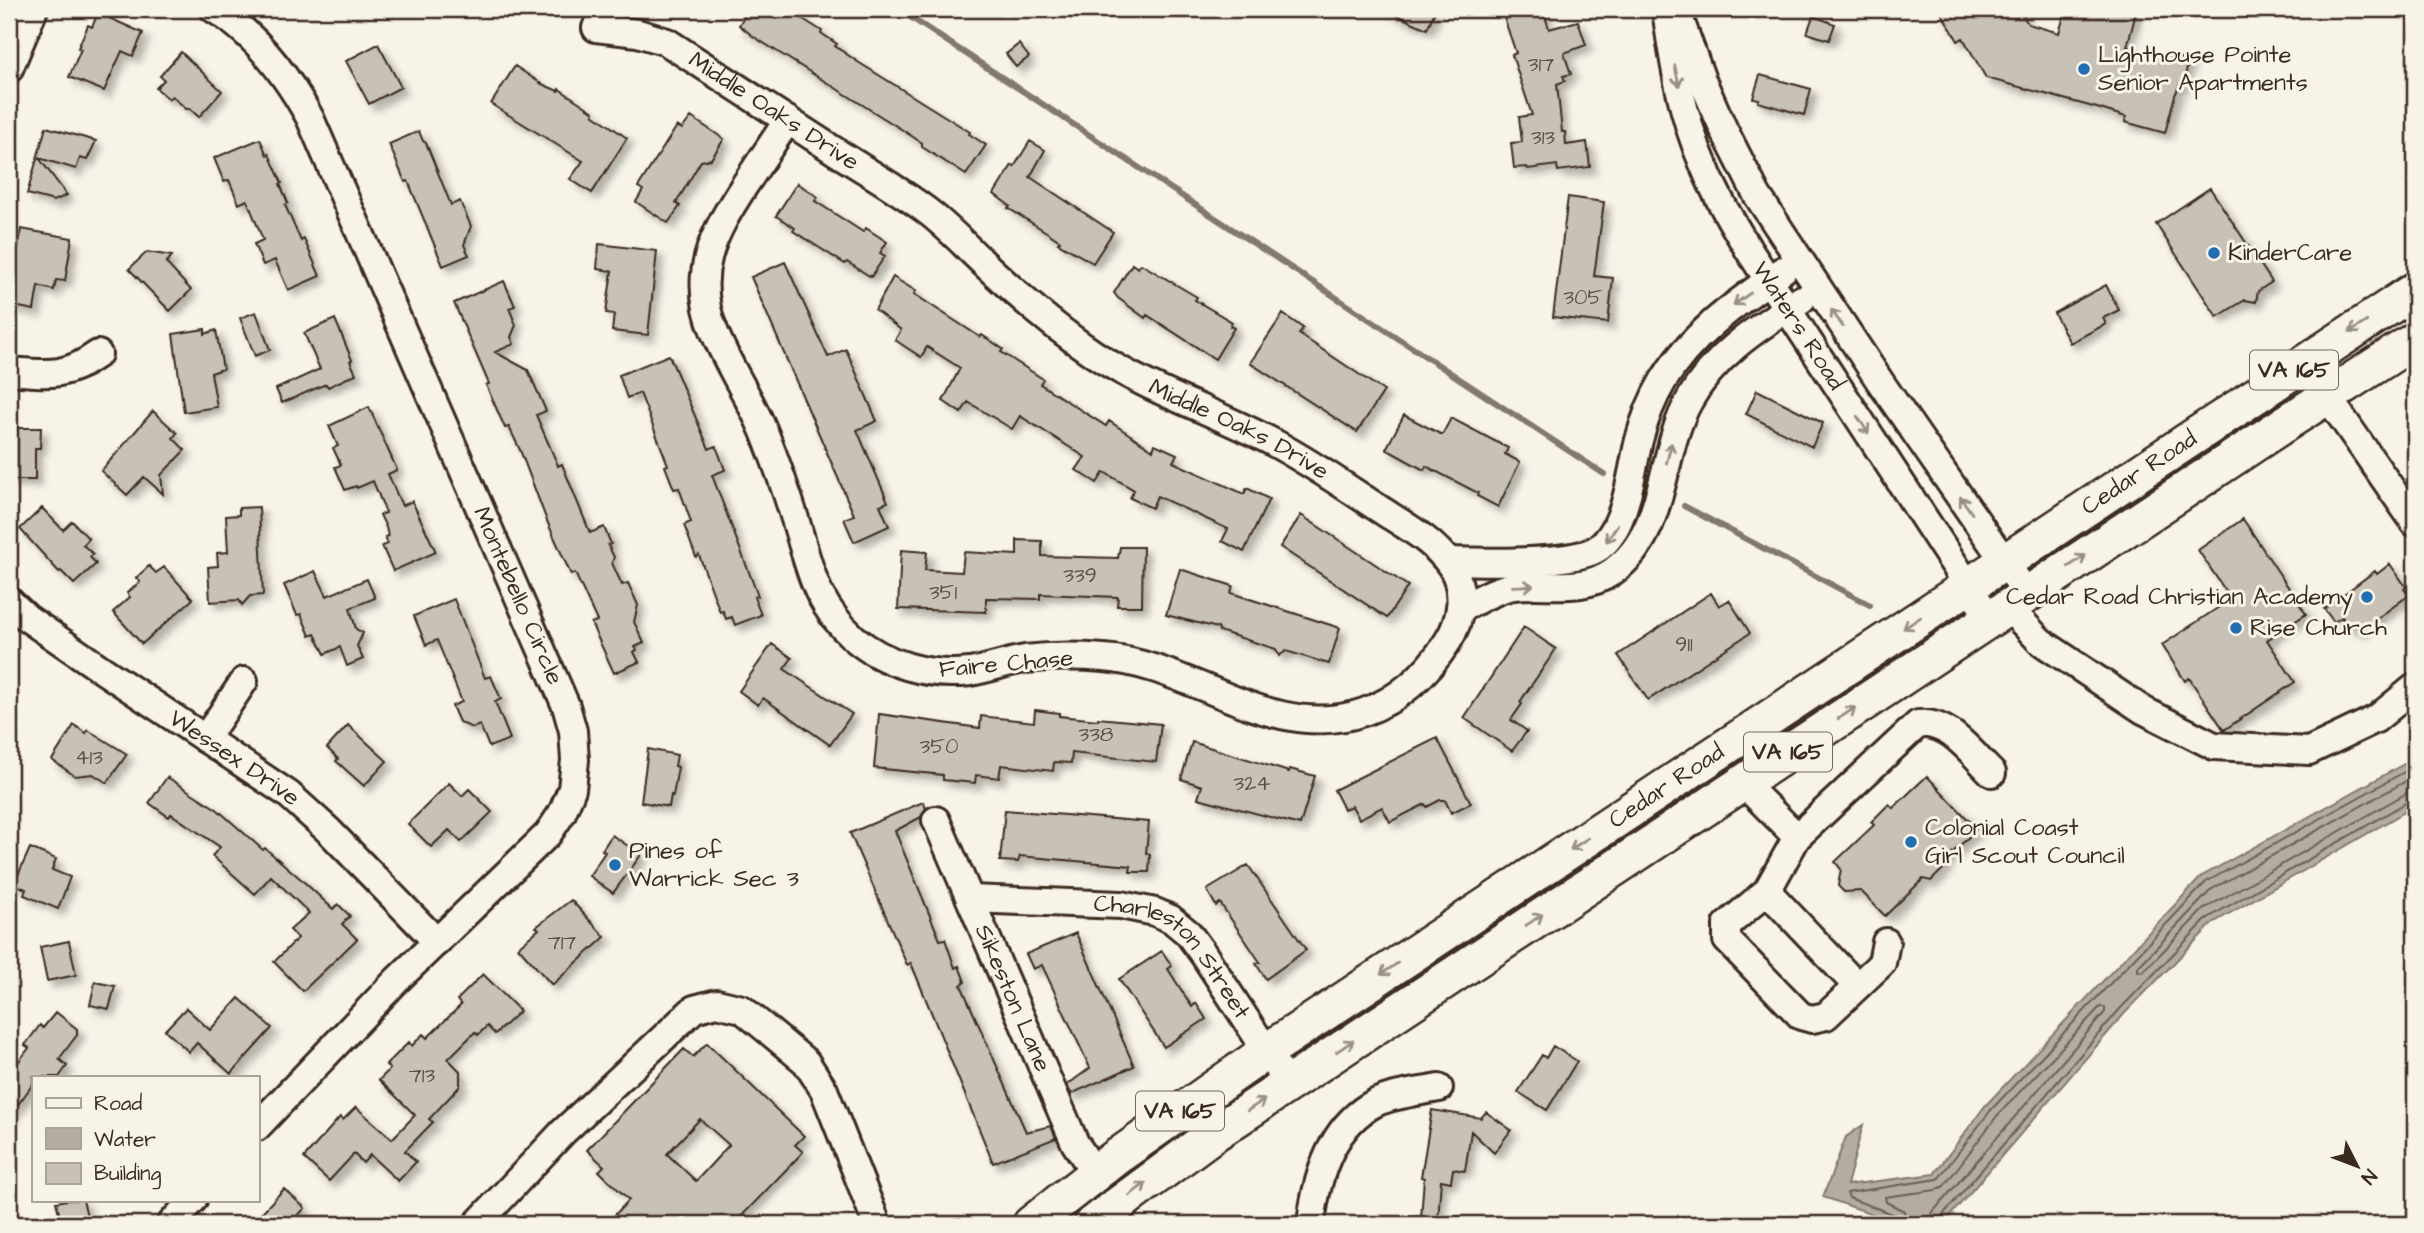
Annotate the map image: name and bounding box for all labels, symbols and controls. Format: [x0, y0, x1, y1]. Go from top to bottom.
place label: Lighthouse Pointe Senior Apartments [2098, 38, 2308, 100]
street label: Middle Oaks Drive [682, 43, 866, 179]
house number: 317 [1528, 50, 1554, 79]
marker: Lighthouse Pointe Senior Apartments [2076, 61, 2092, 77]
one-way arrow [1670, 64, 1684, 87]
house number: 313 [1531, 123, 1555, 152]
place label: KinderCare [2228, 236, 2352, 270]
marker: KinderCare [2206, 245, 2222, 261]
street label: Waters Road [1744, 255, 1853, 397]
house number: 305 [1564, 283, 1603, 312]
one-way arrow [1733, 292, 1752, 306]
one-way arrow [1830, 308, 1844, 328]
one-way arrow [2349, 321, 2369, 335]
road number: VA 165 [2250, 350, 2338, 390]
street label: Middle Oaks Drive [1143, 370, 1335, 488]
one-way arrow [1857, 415, 1871, 435]
street label: Cedar Road [2074, 422, 2204, 524]
one-way arrow [1663, 442, 1676, 465]
one-way arrow [1959, 496, 1973, 515]
street label: Montebello Circle [464, 501, 572, 690]
one-way arrow [1604, 523, 1619, 542]
one-way arrow [2067, 553, 2086, 568]
house number: 339 [1063, 561, 1097, 590]
house number: 351 [929, 578, 957, 607]
one-way arrow [1511, 580, 1534, 593]
place label: Cedar Road Christian Academy [2006, 580, 2353, 615]
marker: Cedar Road Christian Academy [2359, 589, 2375, 605]
place label: Rise Church [2250, 611, 2387, 645]
one-way arrow [1902, 616, 1922, 630]
marker: Rise Church [2228, 620, 2244, 636]
house number: 911 [1675, 630, 1693, 659]
street label: Faire Chase [938, 641, 1074, 687]
street label: Wessex Drive [162, 702, 308, 814]
one-way arrow [1836, 706, 1856, 720]
house number: 338 [1079, 720, 1114, 749]
house number: 350 [920, 732, 958, 761]
road number: VA 165 [1744, 732, 1832, 772]
street label: Cedar Road [1602, 735, 1731, 837]
house number: 413 [75, 743, 103, 772]
house number: 324 [1234, 769, 1271, 798]
place label: Colonial Coast Girl Scout Council [1925, 811, 2125, 873]
place label: Pines of Warrick Sec 3 [629, 834, 799, 896]
marker: Colonial Coast Girl Scout Council [1903, 834, 1919, 850]
one-way arrow [1570, 836, 1589, 851]
marker: Pines of Warrick Sec 3 [607, 857, 623, 873]
street label: Charleston Street [1093, 887, 1259, 1026]
one-way arrow [1524, 913, 1544, 927]
street label: Sikeston Lane [966, 919, 1059, 1077]
house number: 717 [548, 928, 576, 957]
one-way arrow [1380, 962, 1400, 976]
one-way arrow [1335, 1039, 1354, 1053]
house number: 713 [409, 1061, 435, 1090]
legend [32, 1076, 259, 1202]
text: Road [94, 1089, 142, 1118]
road number: VA 165 [1136, 1092, 1224, 1130]
one-way arrow [1246, 1098, 1265, 1112]
text: Water [94, 1125, 156, 1154]
north arrow [2322, 1132, 2392, 1202]
text: Building [94, 1159, 162, 1190]
text: N [2354, 1163, 2383, 1190]
one-way arrow [1128, 1182, 1147, 1196]

